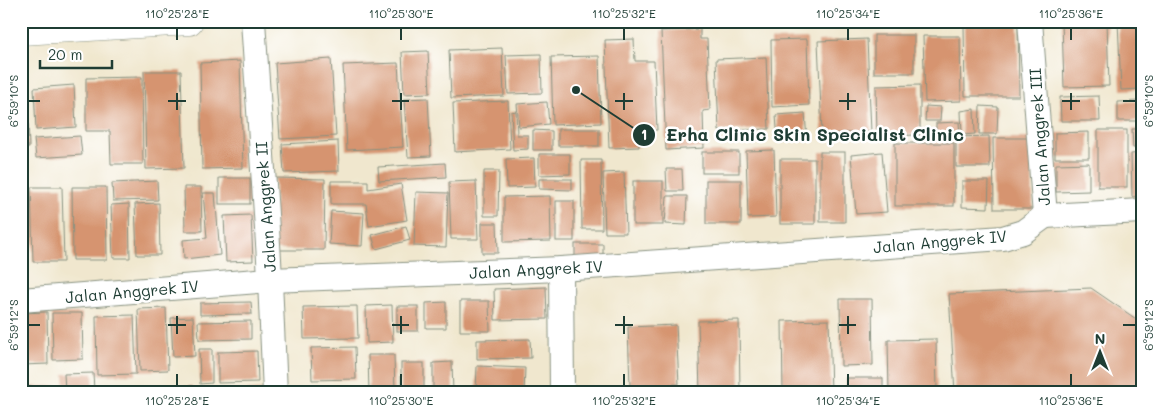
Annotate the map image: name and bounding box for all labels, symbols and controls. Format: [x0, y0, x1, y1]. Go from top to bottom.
text: 110°25'28"E [145, 5, 209, 21]
text: 110°25'30"E [369, 5, 433, 21]
text: 110°25'32"E [592, 5, 656, 21]
text: 110°25'34"E [816, 5, 880, 21]
text: 110°25'36"E [1039, 5, 1103, 21]
scale bar [40, 38, 112, 70]
text: 20 m [48, 44, 82, 64]
street label: Jalan Anggrek III [1024, 68, 1054, 206]
text: 6°59'10"S [5, 75, 21, 127]
text: 6°59'10"S [1140, 75, 1156, 127]
callout: Erha Clinic Skin Specialist Clinic [631, 118, 974, 151]
text: Erha Clinic Skin Specialist Clinic [666, 122, 964, 146]
text: 1 [641, 124, 647, 144]
street label: Jalan Anggrek II [250, 141, 280, 273]
street label: Jalan Anggrek IV [872, 225, 1008, 257]
street label: Jalan Anggrek IV [469, 255, 603, 283]
street label: Jalan Anggrek IV [64, 275, 200, 307]
text: 6°59'12"S [5, 299, 21, 351]
text: 6°59'12"S [1140, 299, 1156, 351]
north arrow [1076, 326, 1126, 376]
text: N [1095, 329, 1105, 348]
text: 110°25'28"E [145, 392, 209, 408]
text: 110°25'30"E [369, 392, 433, 408]
text: 110°25'32"E [592, 392, 656, 408]
text: 110°25'34"E [816, 392, 880, 408]
text: 110°25'36"E [1039, 392, 1103, 408]

